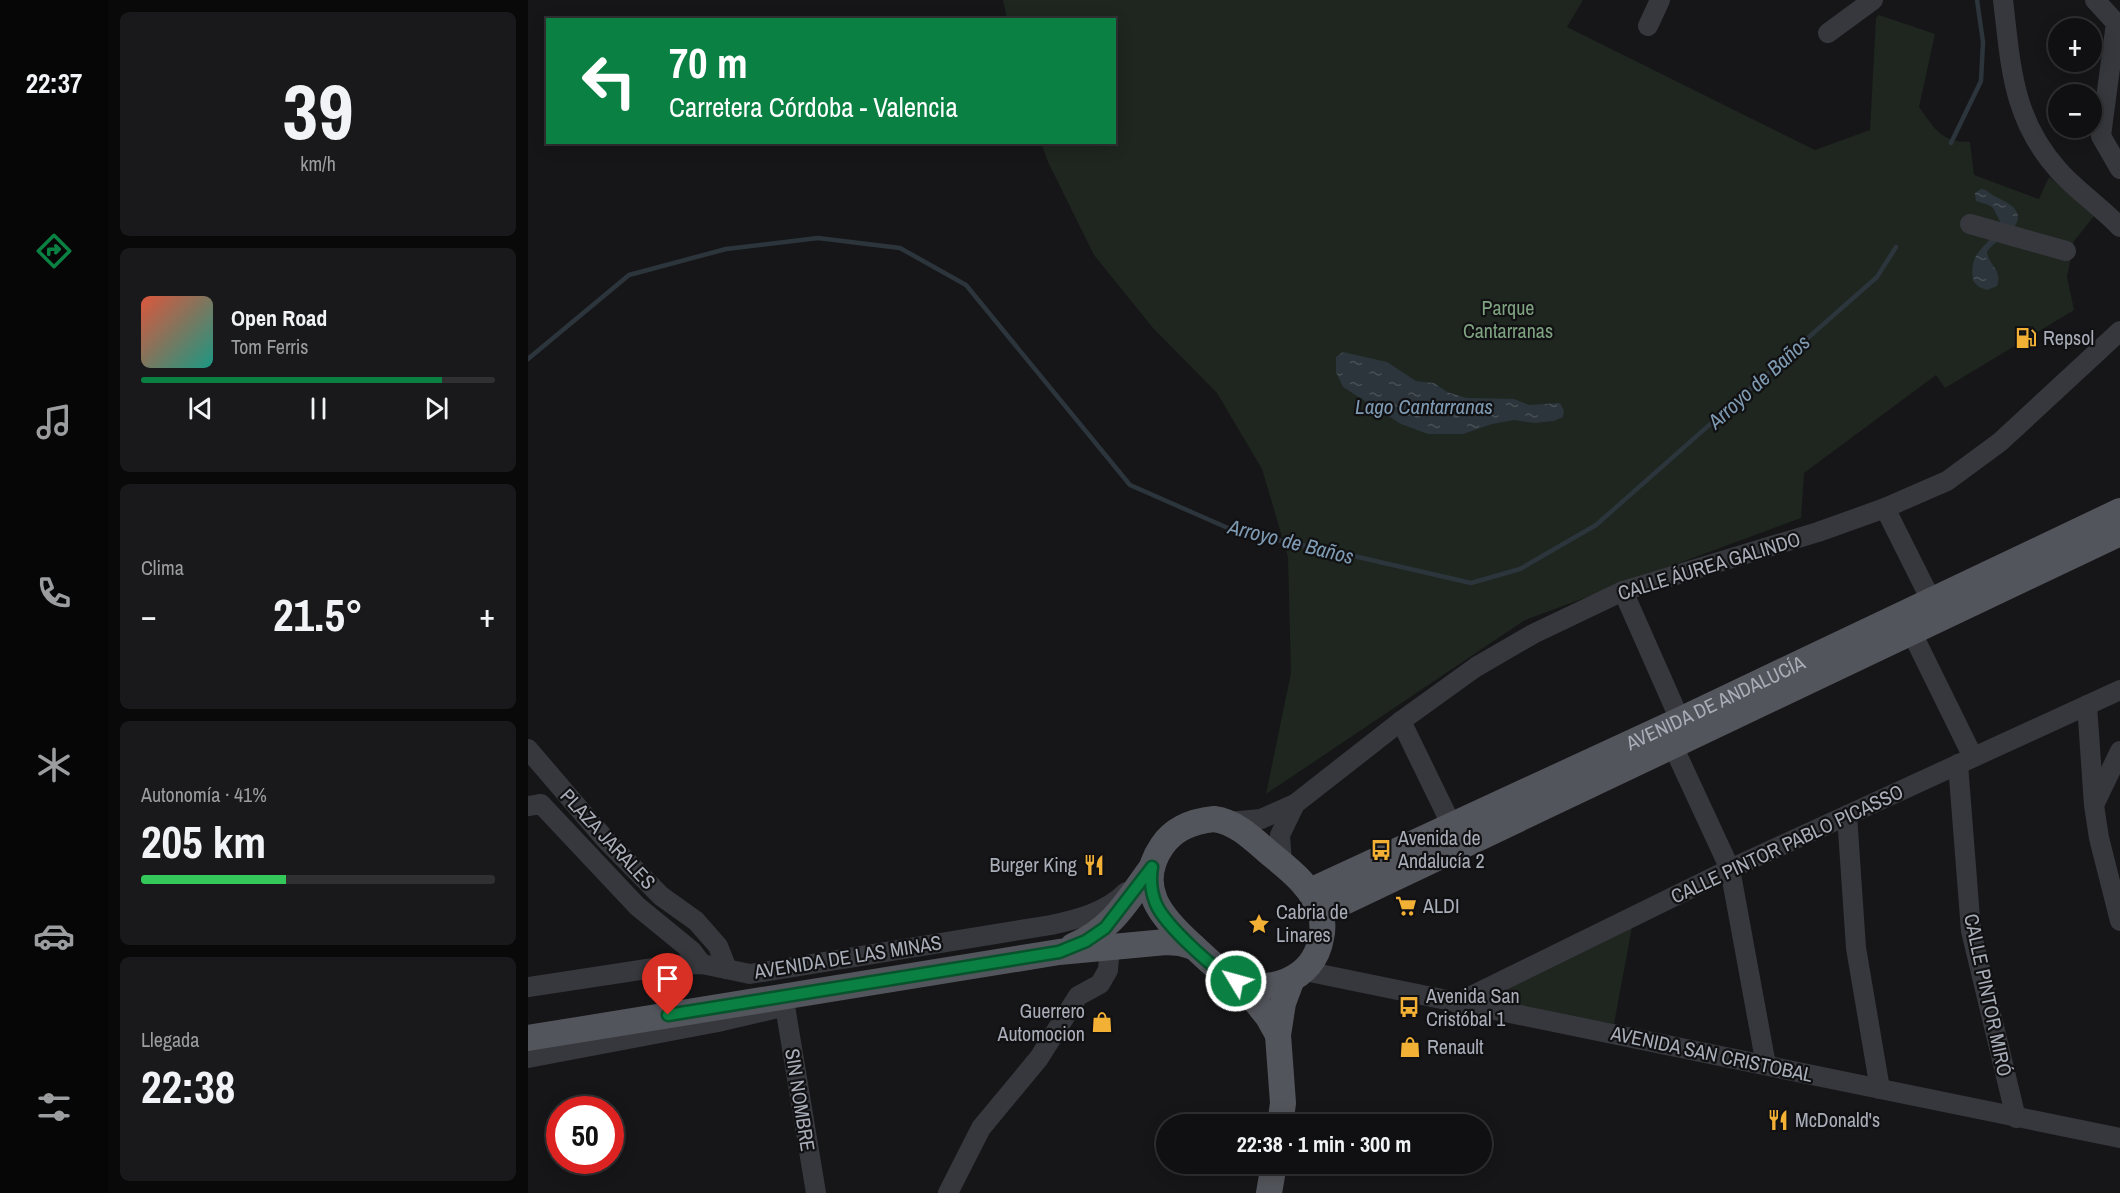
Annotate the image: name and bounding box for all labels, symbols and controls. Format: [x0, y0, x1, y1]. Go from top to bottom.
map controls [2048, 18, 2102, 138]
button: + [2048, 18, 2102, 72]
text: 70 m [669, 35, 748, 91]
icon: left [570, 42, 648, 120]
text: 39 [282, 58, 354, 163]
text: 22:37 [26, 65, 82, 101]
button: − [2048, 84, 2102, 138]
text: Carretera Córdoba - Valencia [669, 89, 958, 125]
text: km/h [300, 150, 336, 177]
icon: directions [33, 230, 75, 272]
park label: Parque Cantarranas [1463, 294, 1553, 344]
text: Open Road [231, 303, 327, 333]
place label: Repsol [2043, 324, 2094, 351]
fuel station icon: Repsol [2014, 326, 2038, 350]
water label: Arroyo de Baños [1701, 328, 1816, 436]
text: Tom Ferris [231, 333, 309, 360]
icon: previous [184, 392, 217, 425]
icon: pause [302, 392, 335, 425]
icon: next [420, 392, 453, 425]
water label: Lago Cantarranas [1355, 392, 1493, 421]
icon: music [33, 401, 75, 443]
water label: Arroyo de Baños [1224, 512, 1357, 571]
street label: CALLE ÁUREA GALINDO [1614, 525, 1803, 606]
text: Clima [141, 554, 184, 581]
icon: phone [33, 572, 75, 614]
text: 21.5° [273, 584, 363, 645]
text: − [141, 593, 157, 637]
text: + [479, 593, 495, 637]
street label: AVENIDA DE ANDALUCÍA [1621, 649, 1809, 757]
icon: climate [33, 744, 75, 786]
street label: CALLE PINTOR PABLO PICASSO [1666, 778, 1907, 909]
text: Autonomía · 41% [141, 781, 267, 808]
street label: PLAZA JARALES [555, 782, 662, 895]
text: 205 km [141, 811, 266, 872]
place label: Avenida de Andalucía 2 [1397, 824, 1485, 874]
bus stop icon: Avenida de Andalucía 2 [1369, 838, 1393, 862]
place label: Burger King [989, 851, 1077, 878]
restaurant icon: Burger King [1082, 853, 1106, 877]
place label: ALDI [1422, 892, 1459, 919]
supermarket icon: ALDI [1394, 894, 1418, 918]
place label: Cabria de Linares [1276, 898, 1348, 948]
street label: CALLE PINTOR MIRÓ [1958, 911, 2019, 1079]
place icon: Cabria de Linares [1247, 912, 1271, 936]
icon: car [33, 915, 75, 957]
street label: AVENIDA DE LAS MINAS [751, 928, 944, 985]
position arrow [1204, 949, 1268, 1013]
pin [642, 953, 693, 1015]
icon: arrive [651, 962, 684, 995]
place label: Avenida San Cristóbal 1 [1425, 982, 1520, 1032]
bus stop icon: Avenida San Cristóbal 1 [1397, 995, 1421, 1019]
place label: Guerrero Automocion [996, 997, 1085, 1047]
shop icon: Guerrero Automocion [1090, 1010, 1114, 1034]
street label: AVENIDA SAN CRISTOBAL [1608, 1019, 1815, 1088]
text: Llegada [141, 1026, 199, 1053]
place label: Renault [1427, 1033, 1484, 1060]
shop icon: Renault [1398, 1035, 1422, 1059]
street label: SIN NOMBRE [779, 1047, 822, 1153]
text: 22:38 [141, 1056, 235, 1117]
icon: filters [33, 1086, 75, 1128]
speed limit sign: 50 [546, 1096, 624, 1174]
place label: McDonald's [1795, 1106, 1880, 1133]
restaurant icon: McDonald's [1766, 1108, 1790, 1132]
text: 22:38 · 1 min · 300 m [1237, 1129, 1411, 1159]

